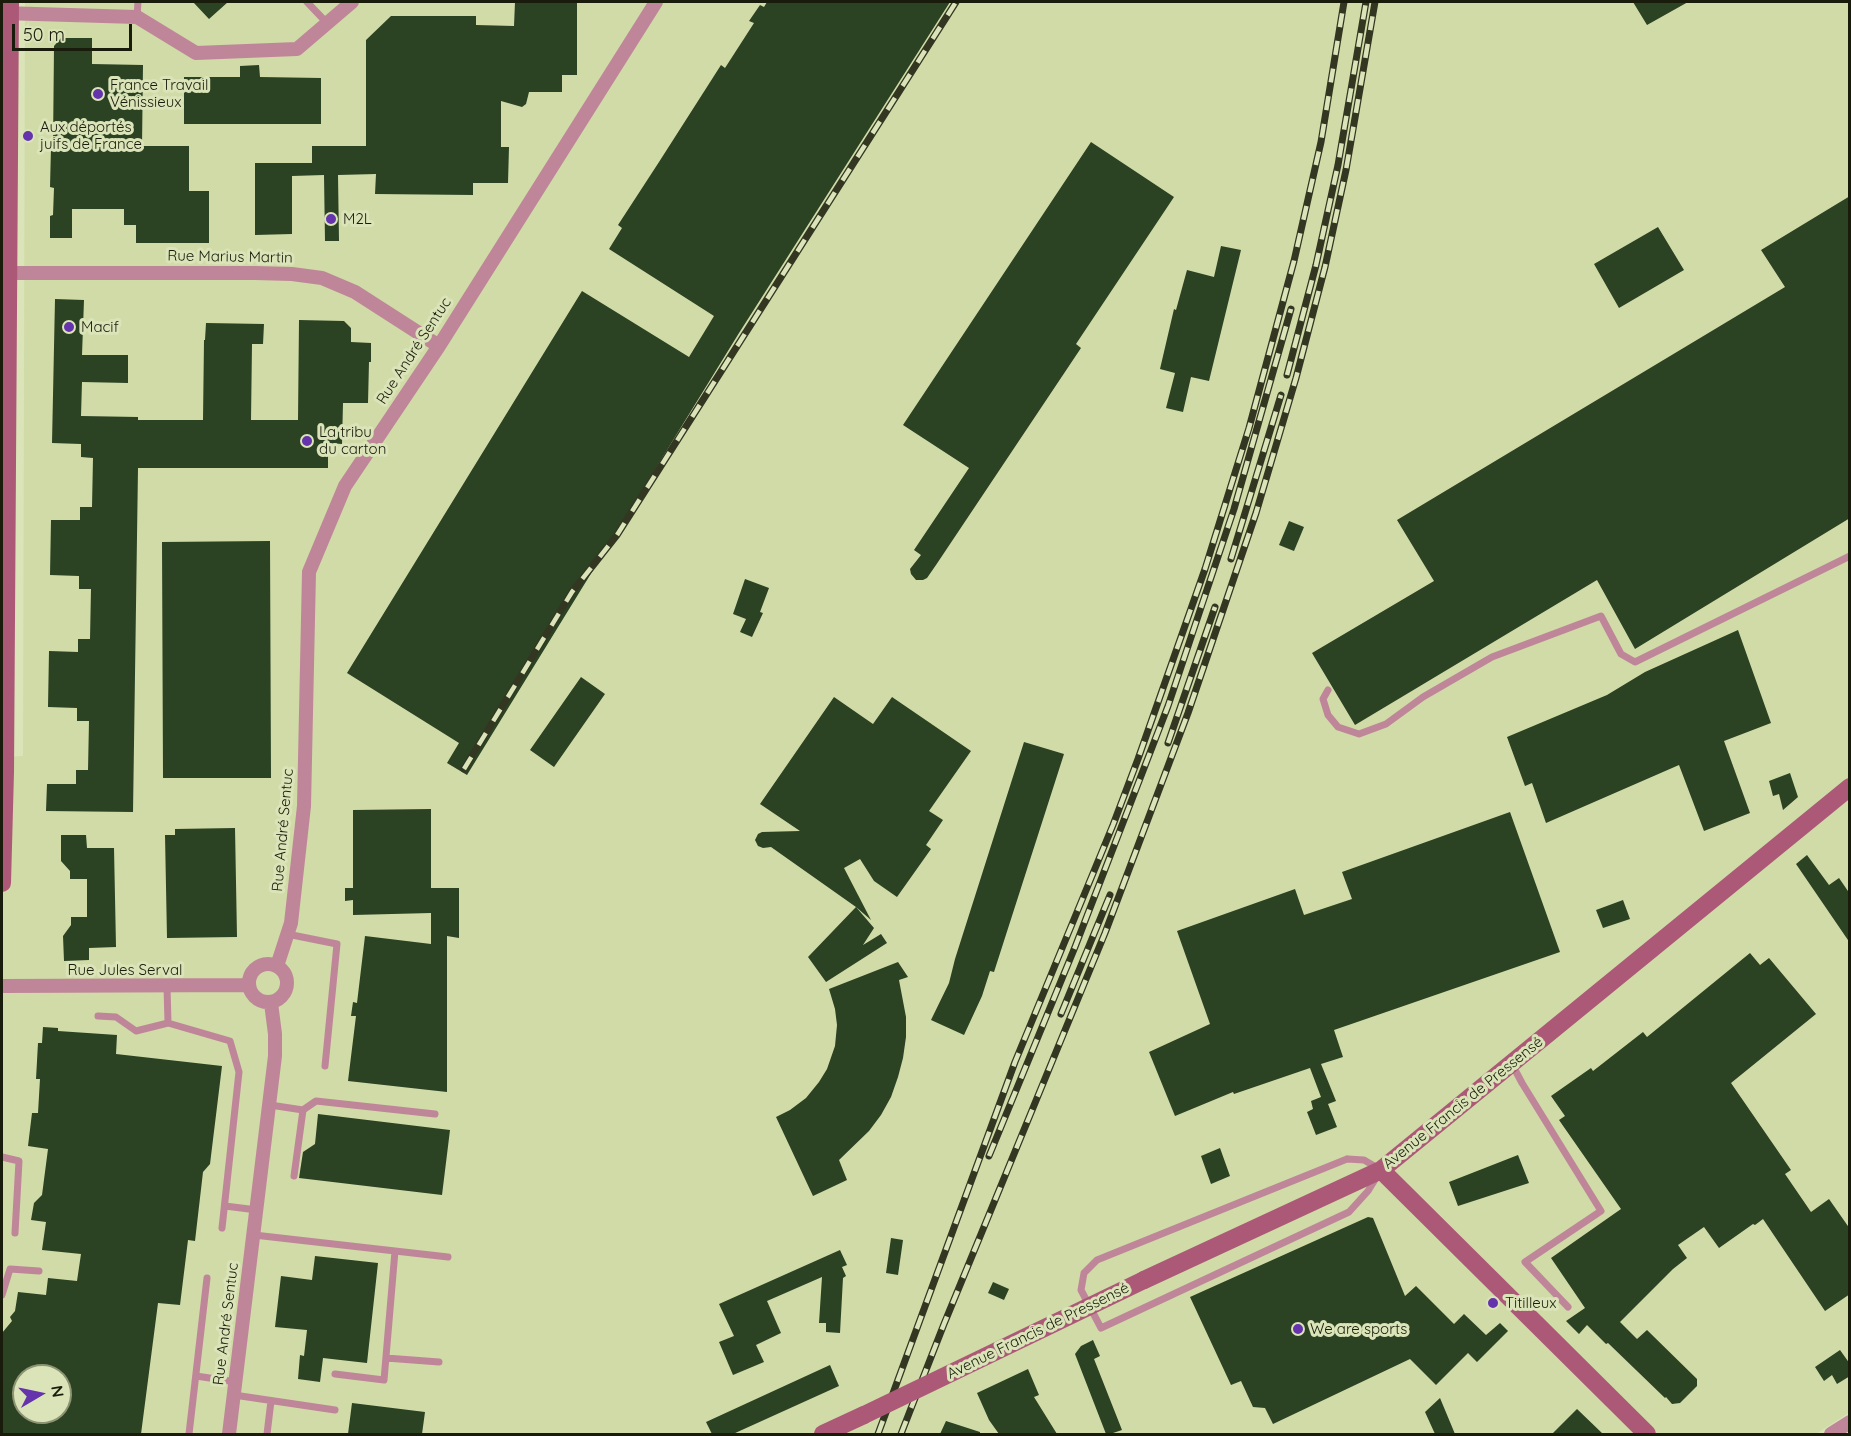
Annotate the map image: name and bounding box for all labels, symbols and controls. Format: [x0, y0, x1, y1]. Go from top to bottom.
scale bar [15, 12, 135, 50]
text: 50 m [23, 23, 65, 46]
place label: France Travail Vénissieux [110, 76, 208, 111]
marker: France Travail Vénissieux [91, 87, 105, 101]
place label: Aux déportés juifs de France [40, 118, 142, 153]
marker: Aux déportés juifs de France [21, 129, 35, 143]
place label: M2L [343, 210, 372, 228]
marker: M2L [324, 212, 338, 226]
street label: Rue Marius Martin [167, 247, 293, 267]
street label: Rue André Sentuc [373, 294, 455, 408]
place label: Macif [81, 318, 119, 336]
marker: Macif [62, 320, 76, 334]
place label: La tribu du carton [319, 423, 386, 458]
marker: La tribu du carton [300, 434, 314, 448]
street label: Rue André Sentuc [269, 768, 297, 892]
street label: Rue Jules Serval [68, 961, 182, 979]
street label: Avenue Francis de Pressensé [1379, 1033, 1547, 1173]
street label: Rue André Sentuc [210, 1262, 242, 1386]
street label: Avenue Francis de Pressensé [944, 1279, 1132, 1383]
place label: Titilleux [1505, 1294, 1557, 1312]
marker: Titilleux [1486, 1296, 1500, 1310]
place label: We are sports [1310, 1320, 1407, 1338]
marker: We are sports [1291, 1322, 1305, 1336]
north arrow [12, 1364, 72, 1424]
text: N [47, 1384, 69, 1399]

